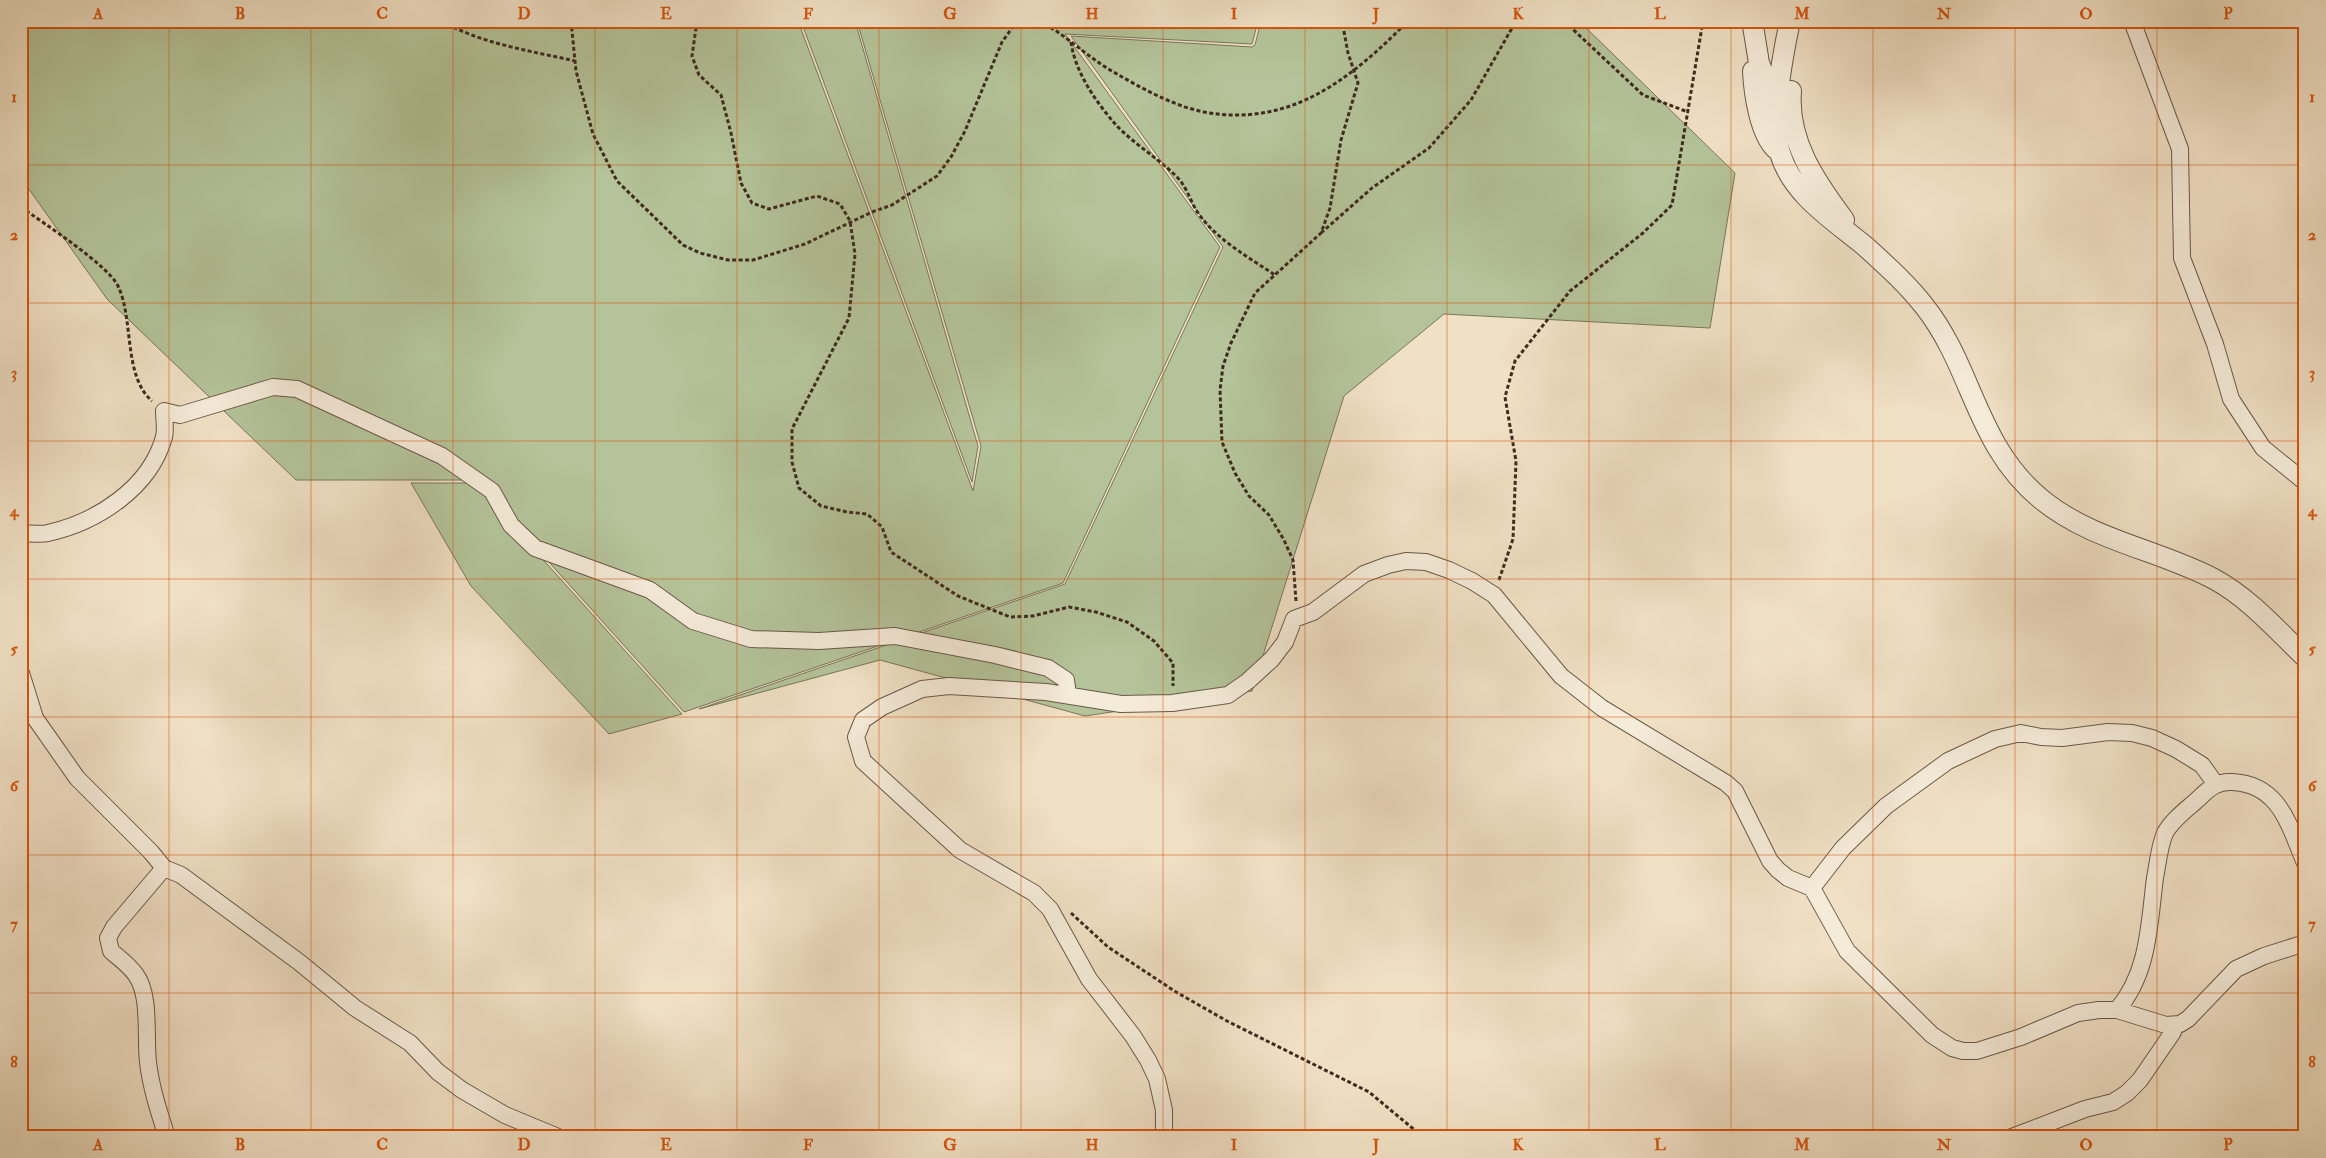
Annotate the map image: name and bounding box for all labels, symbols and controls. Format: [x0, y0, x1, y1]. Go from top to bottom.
text: A [92, 4, 104, 24]
text: B [235, 4, 245, 24]
text: C [376, 4, 388, 24]
text: D [517, 4, 531, 24]
text: E [660, 4, 672, 24]
text: F [803, 4, 813, 24]
text: G [943, 4, 957, 24]
text: H [1085, 4, 1099, 24]
text: I [1231, 4, 1238, 24]
text: J [1372, 4, 1380, 25]
text: K [1512, 4, 1524, 24]
text: L [1654, 4, 1666, 24]
text: M [1793, 4, 1810, 24]
text: N [1936, 4, 1952, 24]
text: O [2079, 4, 2093, 24]
text: P [2223, 4, 2233, 24]
text: 1 [11, 87, 17, 107]
text: 1 [2309, 87, 2315, 107]
text: 2 [10, 225, 18, 245]
text: 2 [2308, 225, 2316, 245]
text: 3 [11, 363, 17, 383]
text: 3 [2309, 363, 2315, 383]
text: 4 [9, 501, 20, 521]
text: 4 [2307, 501, 2318, 521]
text: 5 [10, 639, 18, 659]
text: 5 [2308, 639, 2316, 659]
text: 6 [10, 776, 20, 796]
text: 6 [2308, 776, 2318, 796]
text: 7 [10, 914, 18, 934]
text: 7 [2308, 914, 2316, 934]
text: 8 [10, 1052, 18, 1072]
text: 8 [2308, 1052, 2316, 1072]
text: A [92, 1135, 104, 1155]
text: B [235, 1135, 245, 1155]
text: C [376, 1135, 388, 1155]
text: D [517, 1135, 531, 1155]
text: E [660, 1135, 672, 1155]
text: F [803, 1135, 813, 1155]
text: G [943, 1135, 957, 1155]
text: H [1085, 1135, 1099, 1155]
text: I [1231, 1135, 1238, 1155]
text: J [1372, 1135, 1380, 1156]
text: K [1512, 1135, 1524, 1155]
text: L [1654, 1135, 1666, 1155]
text: M [1793, 1135, 1810, 1155]
text: N [1936, 1135, 1952, 1155]
text: O [2079, 1135, 2093, 1155]
text: P [2223, 1135, 2233, 1155]

